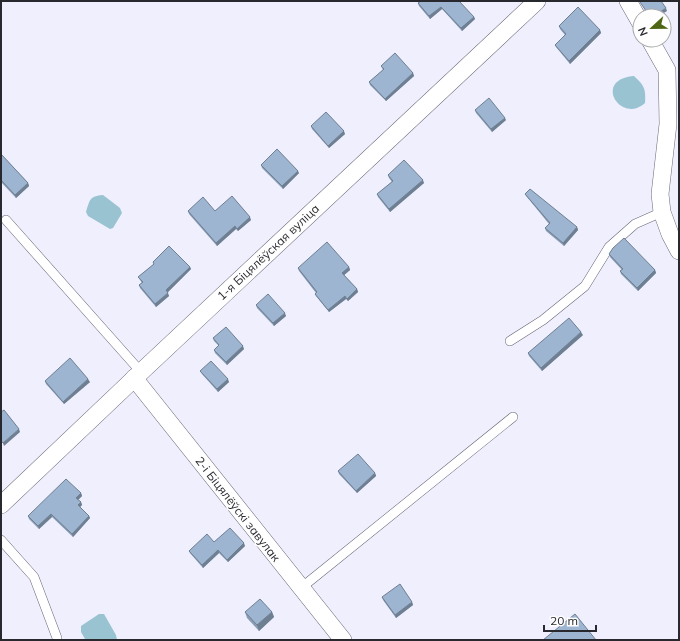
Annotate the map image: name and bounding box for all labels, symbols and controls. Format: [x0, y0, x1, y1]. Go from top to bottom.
north arrow [632, 8, 672, 48]
text: N [635, 25, 651, 38]
street label: 1-я Біцялёўская вуліца [214, 201, 322, 303]
street label: 2-і Біцялёўскі завулак [192, 453, 284, 565]
scale bar [544, 607, 596, 633]
text: 20 m [550, 613, 578, 628]

